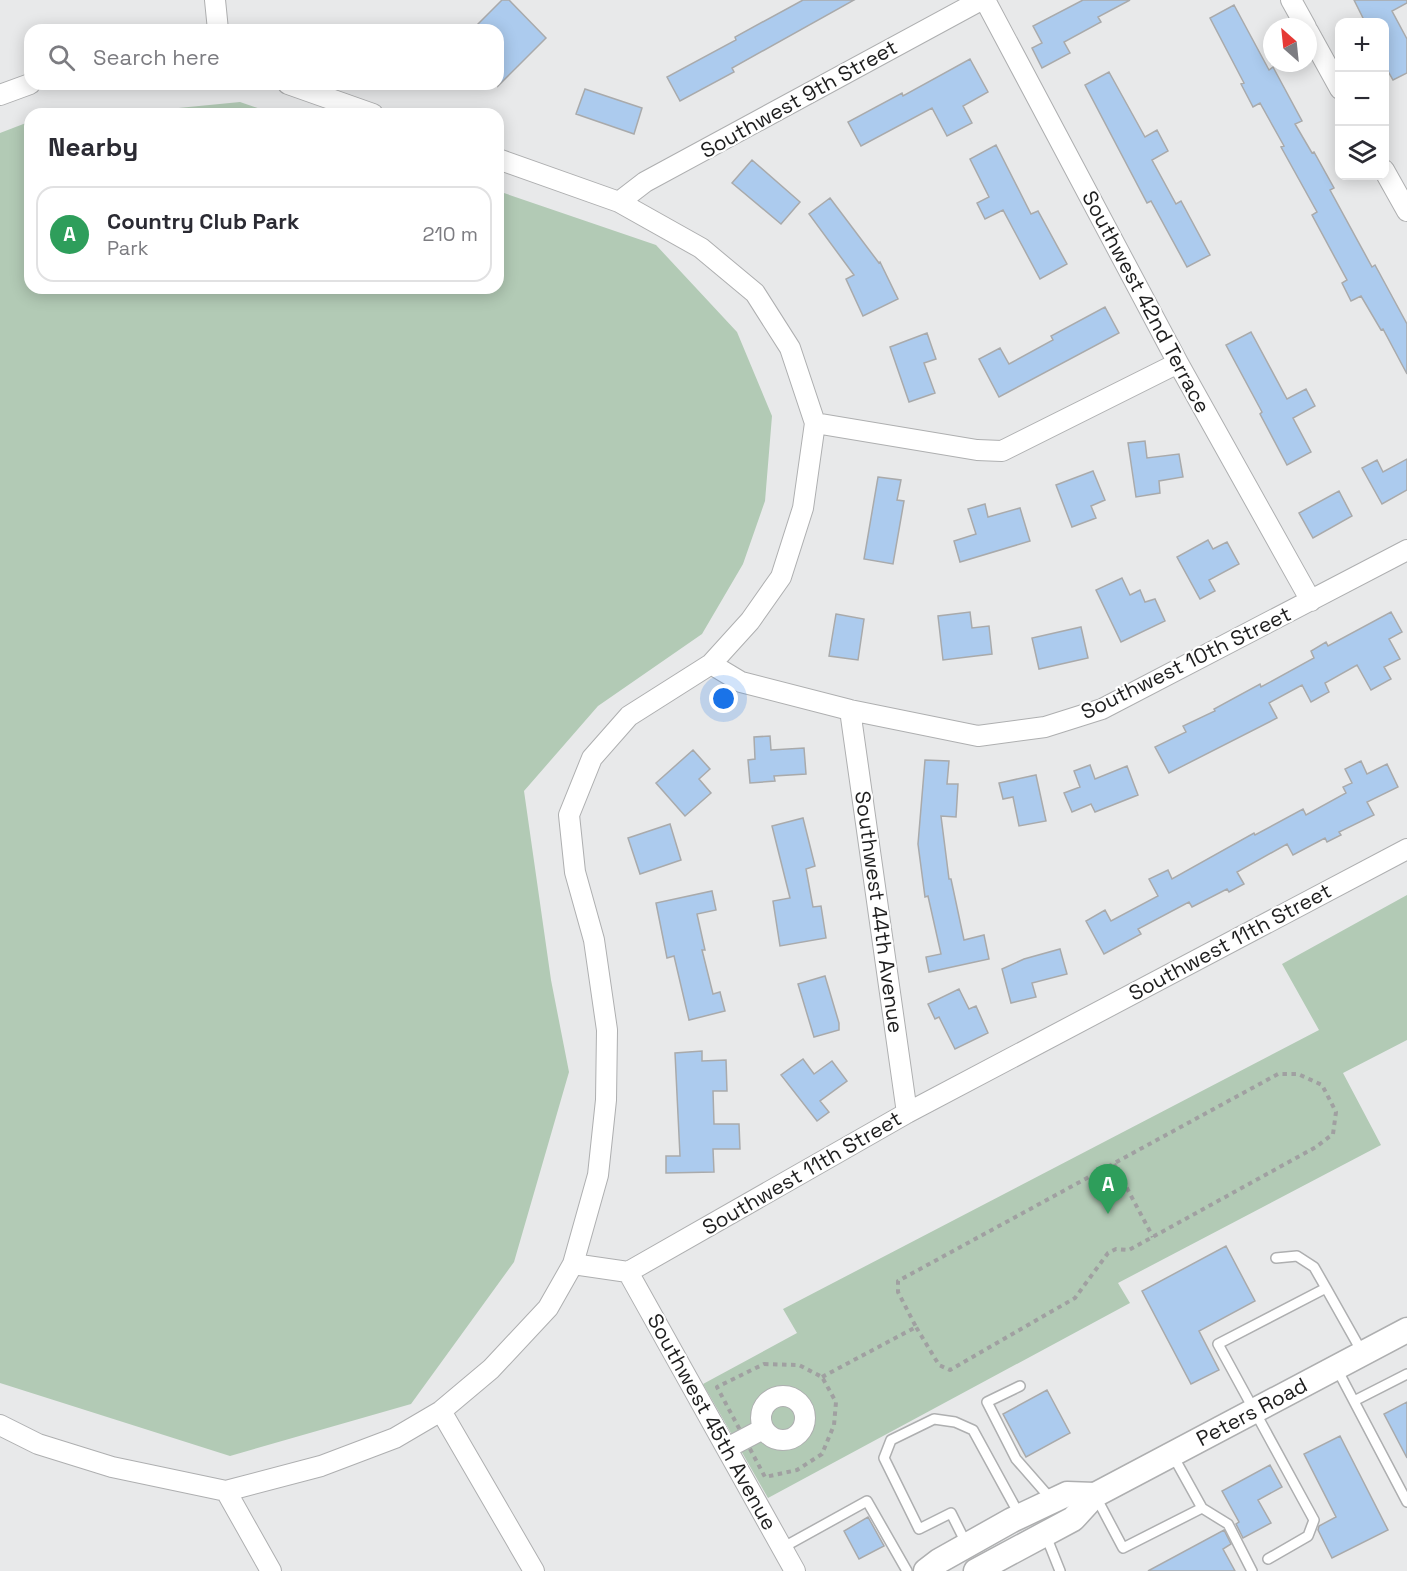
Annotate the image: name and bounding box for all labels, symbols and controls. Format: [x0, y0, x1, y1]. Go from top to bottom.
north arrow [1263, 18, 1317, 72]
map controls [1335, 18, 1389, 180]
button: + [1335, 18, 1389, 72]
search box [24, 24, 504, 90]
street label: Southwest 9th Street [696, 33, 902, 164]
icon: search [45, 41, 78, 74]
text: Search here [93, 43, 220, 71]
button: − [1335, 72, 1389, 126]
button: layers [1335, 126, 1389, 180]
text: Nearby [48, 130, 138, 164]
street label: Southwest 42nd Terrace [1076, 186, 1217, 418]
text: Country Club Park [107, 207, 299, 235]
text: A [63, 221, 76, 247]
text: 210 m [422, 221, 478, 247]
text: Park [107, 235, 149, 261]
street label: Southwest 10th Street [1076, 600, 1295, 725]
your location [709, 684, 738, 713]
street label: Southwest 44th Avenue [849, 789, 910, 1035]
street label: Southwest 11th Street [1124, 877, 1336, 1006]
street label: Southwest 11th Street [697, 1104, 906, 1241]
pin: A [1088, 1164, 1128, 1214]
street label: Southwest 45th Avenue [642, 1309, 783, 1535]
street label: Peters Road [1191, 1371, 1312, 1452]

